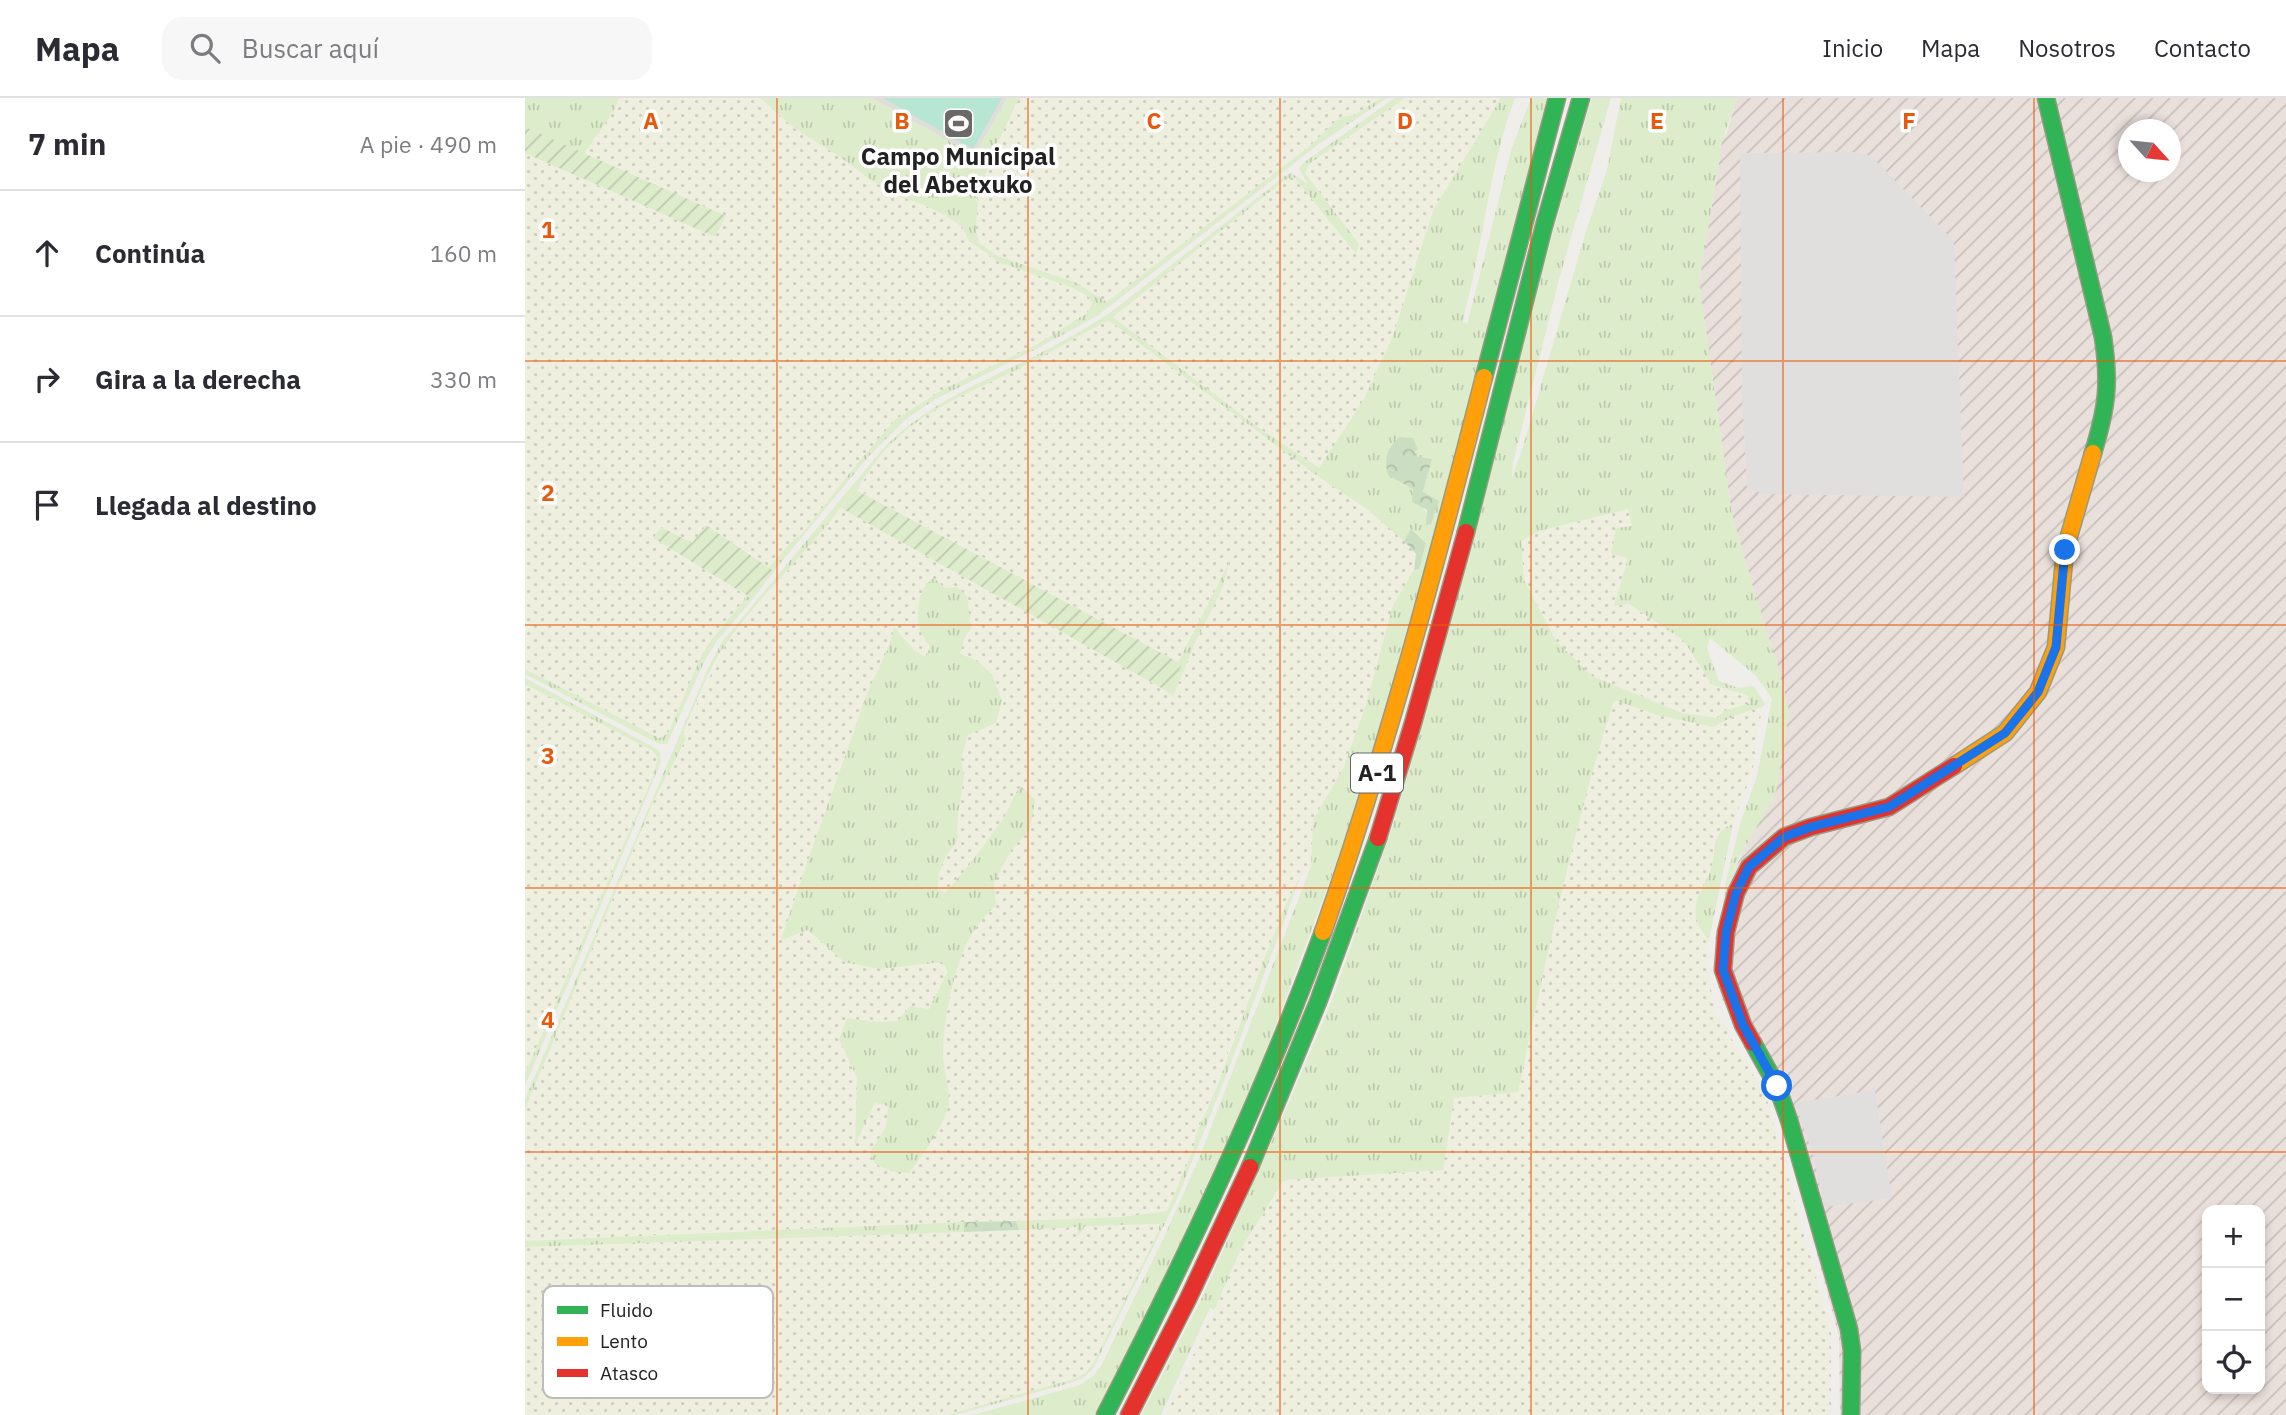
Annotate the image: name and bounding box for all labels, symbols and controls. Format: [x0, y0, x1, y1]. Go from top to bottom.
search box [162, 17, 652, 80]
text: Mapa [35, 27, 120, 70]
icon: search [186, 29, 224, 67]
text: Buscar aquí [242, 31, 379, 65]
text: Inicio [1822, 32, 1883, 64]
text: Mapa [1921, 32, 1980, 64]
text: Nosotros [2018, 32, 2116, 64]
text: Contacto [2154, 32, 2251, 64]
text: A [643, 105, 659, 135]
text: B [894, 105, 910, 135]
text: C [1147, 105, 1162, 135]
text: D [1397, 105, 1413, 135]
text: E [1650, 105, 1664, 135]
text: F [1902, 105, 1916, 135]
sports icon: Campo Municipal del Abetxuko [941, 106, 975, 140]
north arrow [2118, 119, 2181, 182]
text: 7 min [28, 124, 106, 163]
text: A pie · 490 m [360, 129, 497, 159]
place label: Campo Municipal del Abetxuko [861, 140, 1055, 200]
text: 1 [541, 214, 555, 244]
icon: ahead [28, 234, 66, 272]
text: Continúa [95, 236, 205, 270]
text: 160 m [430, 238, 497, 268]
icon: right [28, 360, 66, 398]
text: Gira a la derecha [95, 362, 301, 396]
text: 330 m [430, 364, 497, 394]
text: 2 [541, 477, 555, 507]
icon: arrive [28, 486, 66, 524]
text: Llegada al destino [95, 488, 317, 522]
route end [2049, 534, 2080, 565]
text: 3 [541, 740, 555, 770]
road number: A-1 [1351, 754, 1403, 792]
text: 4 [541, 1004, 555, 1034]
route start [1761, 1070, 1792, 1101]
map controls [2202, 1205, 2265, 1394]
button: + [2202, 1205, 2265, 1268]
button: − [2202, 1268, 2265, 1331]
legend [543, 1286, 773, 1398]
text: Fluido [600, 1298, 653, 1322]
text: Lento [600, 1329, 648, 1353]
button: locate [2202, 1331, 2265, 1394]
text: Atasco [600, 1361, 658, 1385]

